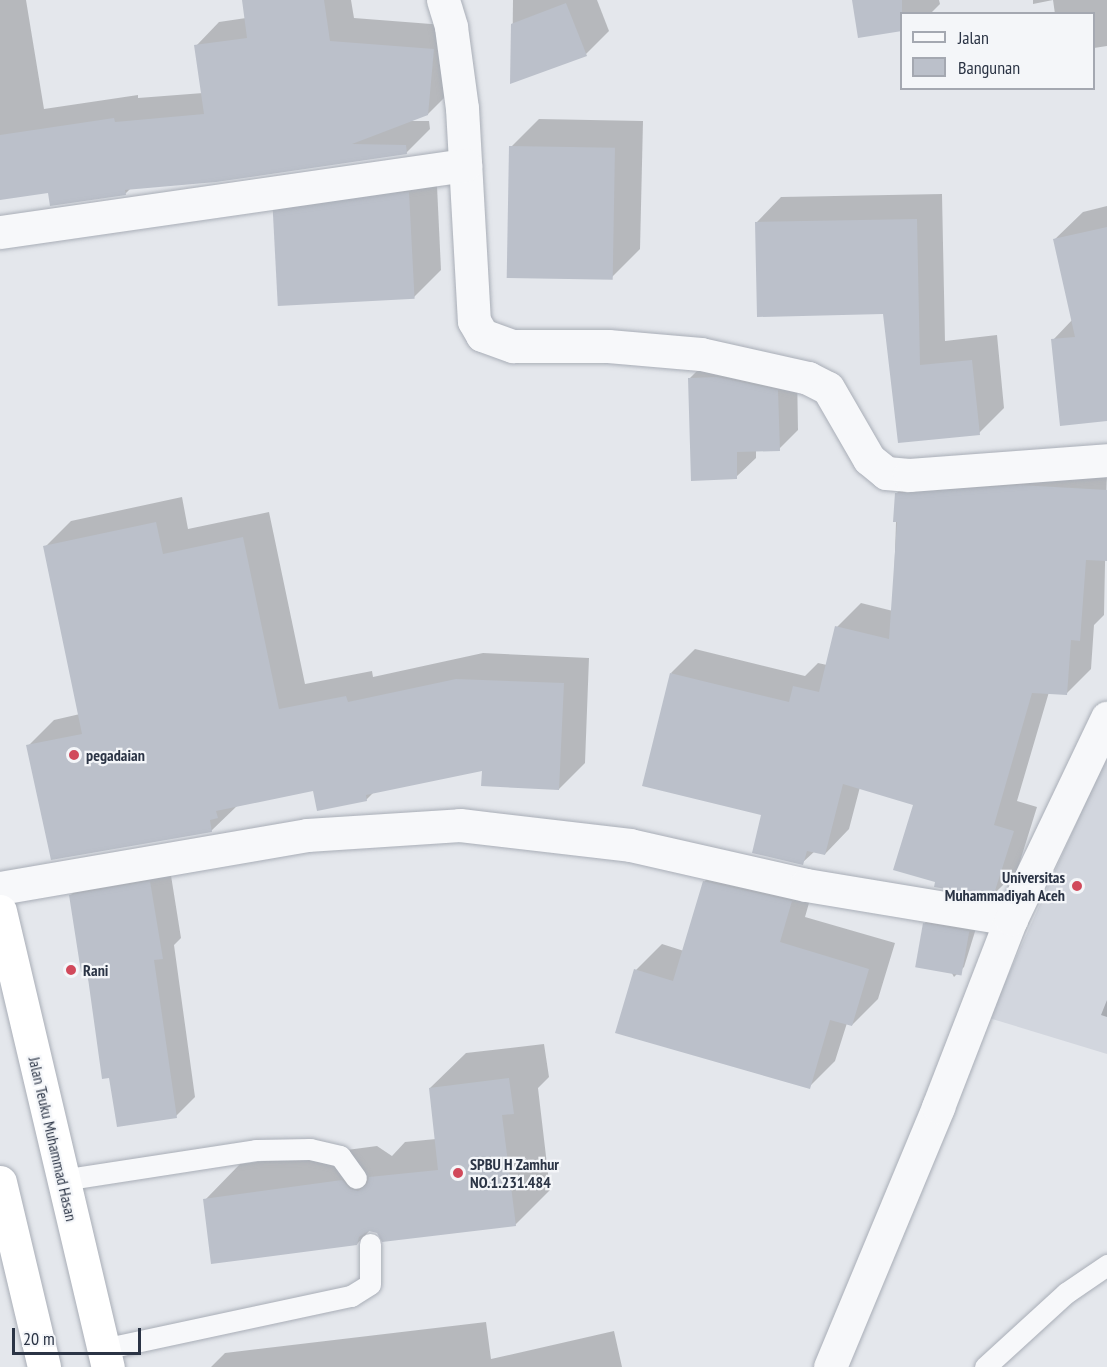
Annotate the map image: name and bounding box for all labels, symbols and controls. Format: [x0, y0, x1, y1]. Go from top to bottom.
legend [900, 12, 1095, 90]
text: Jalan [958, 26, 989, 49]
text: Bangunan [958, 56, 1020, 79]
place label: pegadaian [86, 745, 145, 765]
marker: pegadaian [67, 748, 81, 762]
place label: Universitas Muhammadiyah Aceh [944, 867, 1065, 905]
marker: Universitas Muhammadiyah Aceh [1070, 879, 1084, 893]
place label: Rani [83, 960, 108, 980]
marker: Rani [64, 963, 78, 977]
street label: Jalan Teuku Muhammad Hasan [25, 1055, 81, 1223]
place label: SPBU H Zamhur NO.1.231.484 [470, 1154, 559, 1192]
marker: SPBU H Zamhur NO.1.231.484 [451, 1166, 465, 1180]
scale bar [15, 1316, 144, 1354]
text: 20 m [23, 1327, 55, 1350]

